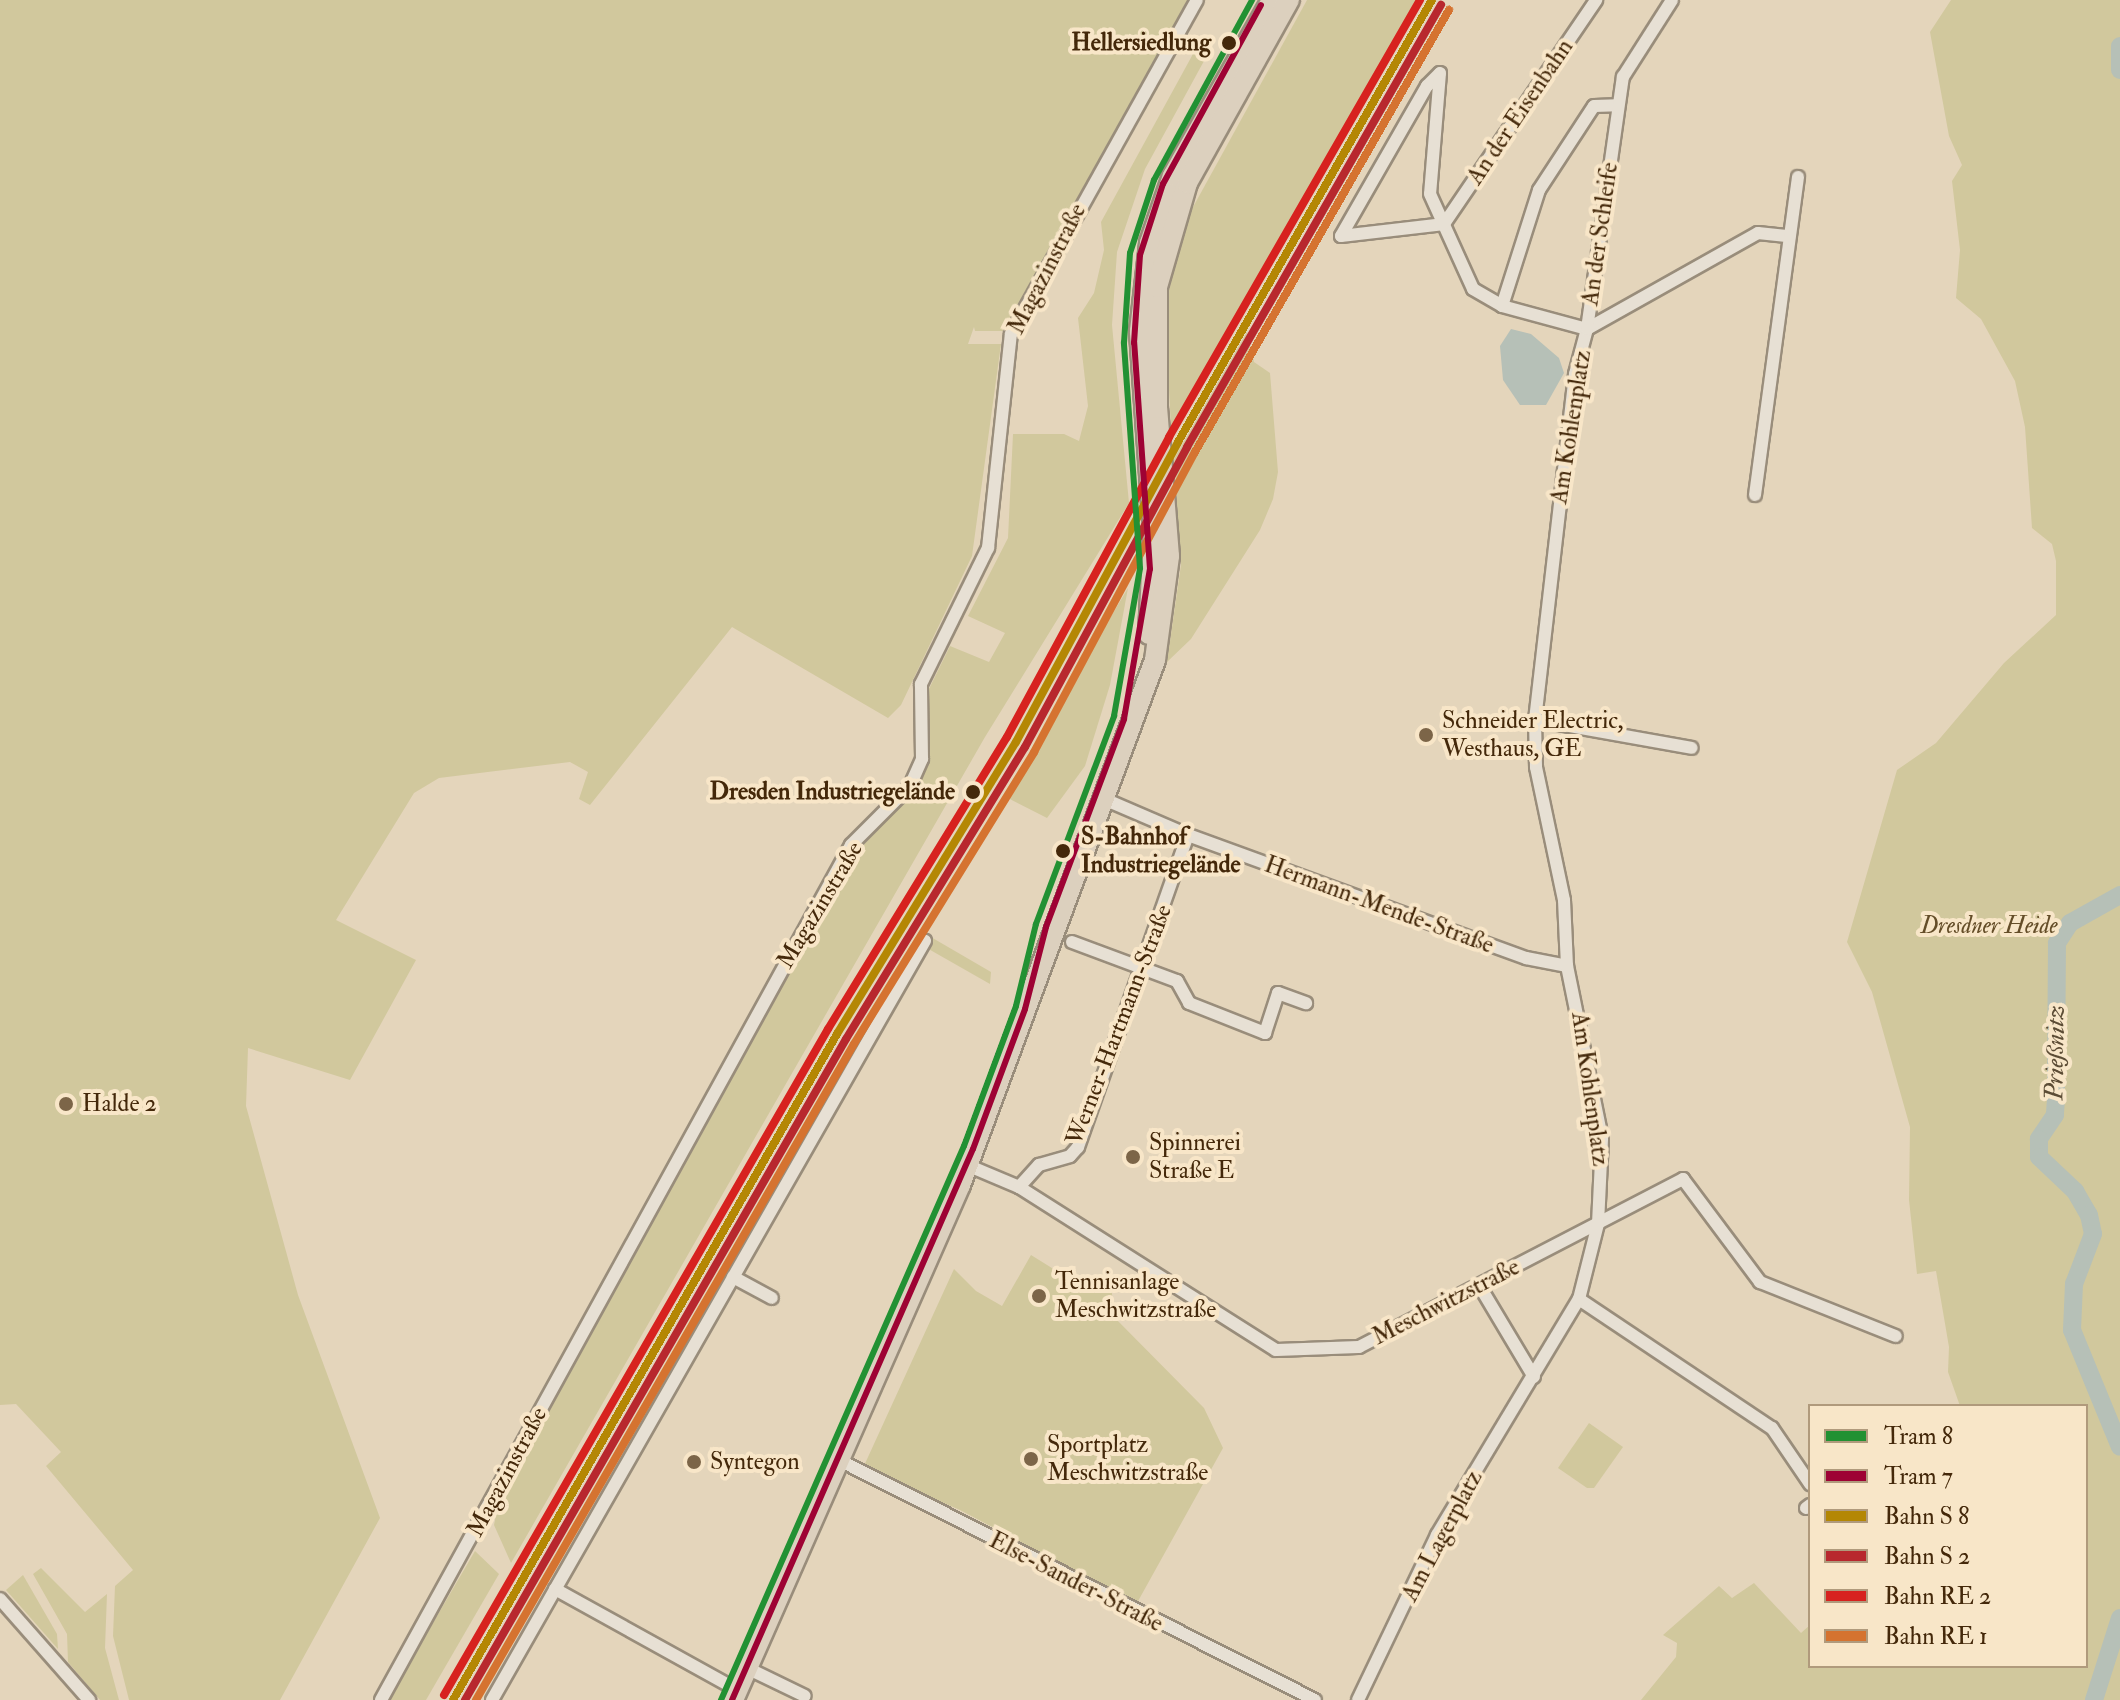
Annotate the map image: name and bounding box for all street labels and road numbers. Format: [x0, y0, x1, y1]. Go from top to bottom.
street label: An der Eisenbahn [1461, 34, 1579, 190]
street label: An der Schleife [1576, 161, 1624, 307]
street label: Magazinstraße [1002, 199, 1092, 339]
street label: Am Kohlenplatz [1545, 348, 1597, 506]
street label: Magazinstraße [771, 836, 869, 974]
street label: Hermann-Mende-Straße [1260, 850, 1498, 960]
street label: Werner-Hartmann-Straße [1060, 901, 1178, 1149]
street label: Am Kohlenplatz [1565, 1010, 1615, 1168]
street label: Meschwitzstraße [1368, 1253, 1524, 1351]
street label: Magazinstraße [461, 1402, 553, 1542]
street label: Am Lagerplatz [1395, 1466, 1489, 1606]
street label: Else-Sander-Straße [984, 1526, 1168, 1638]

